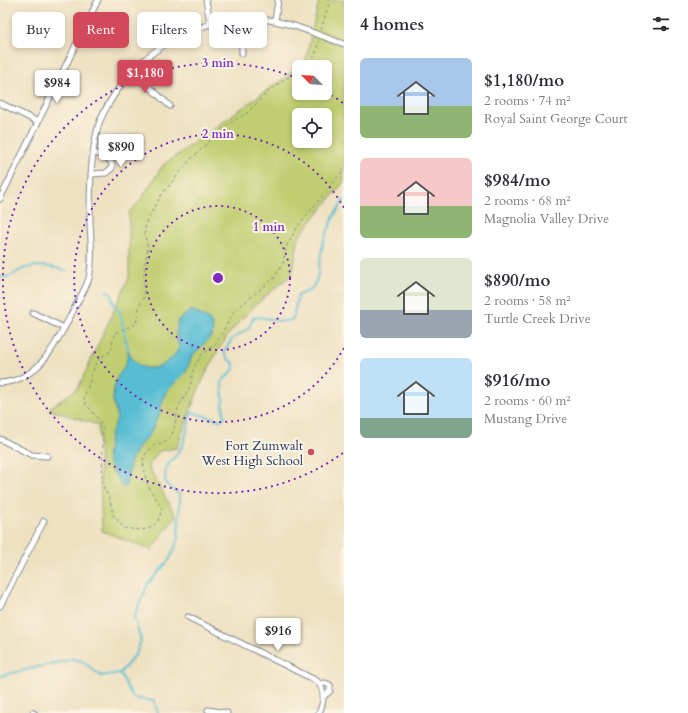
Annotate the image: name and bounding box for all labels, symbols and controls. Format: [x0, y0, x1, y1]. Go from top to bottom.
chip: Buy [12, 12, 65, 48]
chip: Rent [73, 12, 129, 48]
chip: Filters [137, 12, 201, 48]
chip: New [209, 12, 267, 48]
text: 4 homes [360, 13, 424, 36]
icon: filters [650, 13, 672, 35]
text: 3 min [202, 55, 234, 71]
pin: $1,180 [112, 60, 178, 94]
north arrow [292, 60, 332, 100]
map controls [292, 60, 332, 148]
text: $1,180 [126, 64, 164, 82]
text: $1,180/mo [484, 69, 564, 92]
pin: $984 [33, 70, 81, 104]
text: $984 [44, 74, 70, 92]
icon: home [392, 74, 440, 122]
text: 2 rooms · 74 m² [484, 92, 571, 110]
button: locate [292, 108, 332, 148]
text: Royal Saint George Court [484, 110, 628, 128]
text: 2 min [202, 126, 234, 142]
pin: $890 [97, 134, 145, 168]
text: $890 [108, 138, 134, 156]
text: $984/mo [484, 169, 550, 192]
icon: home [392, 174, 440, 222]
text: 2 rooms · 68 m² [484, 192, 571, 210]
text: Magnolia Valley Drive [484, 210, 609, 228]
text: 1 min [253, 219, 285, 235]
text: $890/mo [484, 269, 550, 292]
centre of rings [211, 271, 225, 285]
icon: home [392, 274, 440, 322]
text: 2 rooms · 58 m² [484, 292, 571, 310]
text: Turtle Creek Drive [484, 310, 591, 328]
text: $916/mo [484, 369, 550, 392]
icon: home [392, 374, 440, 422]
text: 2 rooms · 60 m² [484, 392, 571, 410]
text: Mustang Drive [484, 410, 567, 428]
place label: Fort Zumwalt West High School [200, 437, 304, 470]
marker: Fort Zumwalt West High School [306, 447, 316, 457]
pin: $916 [254, 618, 302, 652]
text: $916 [265, 622, 291, 640]

